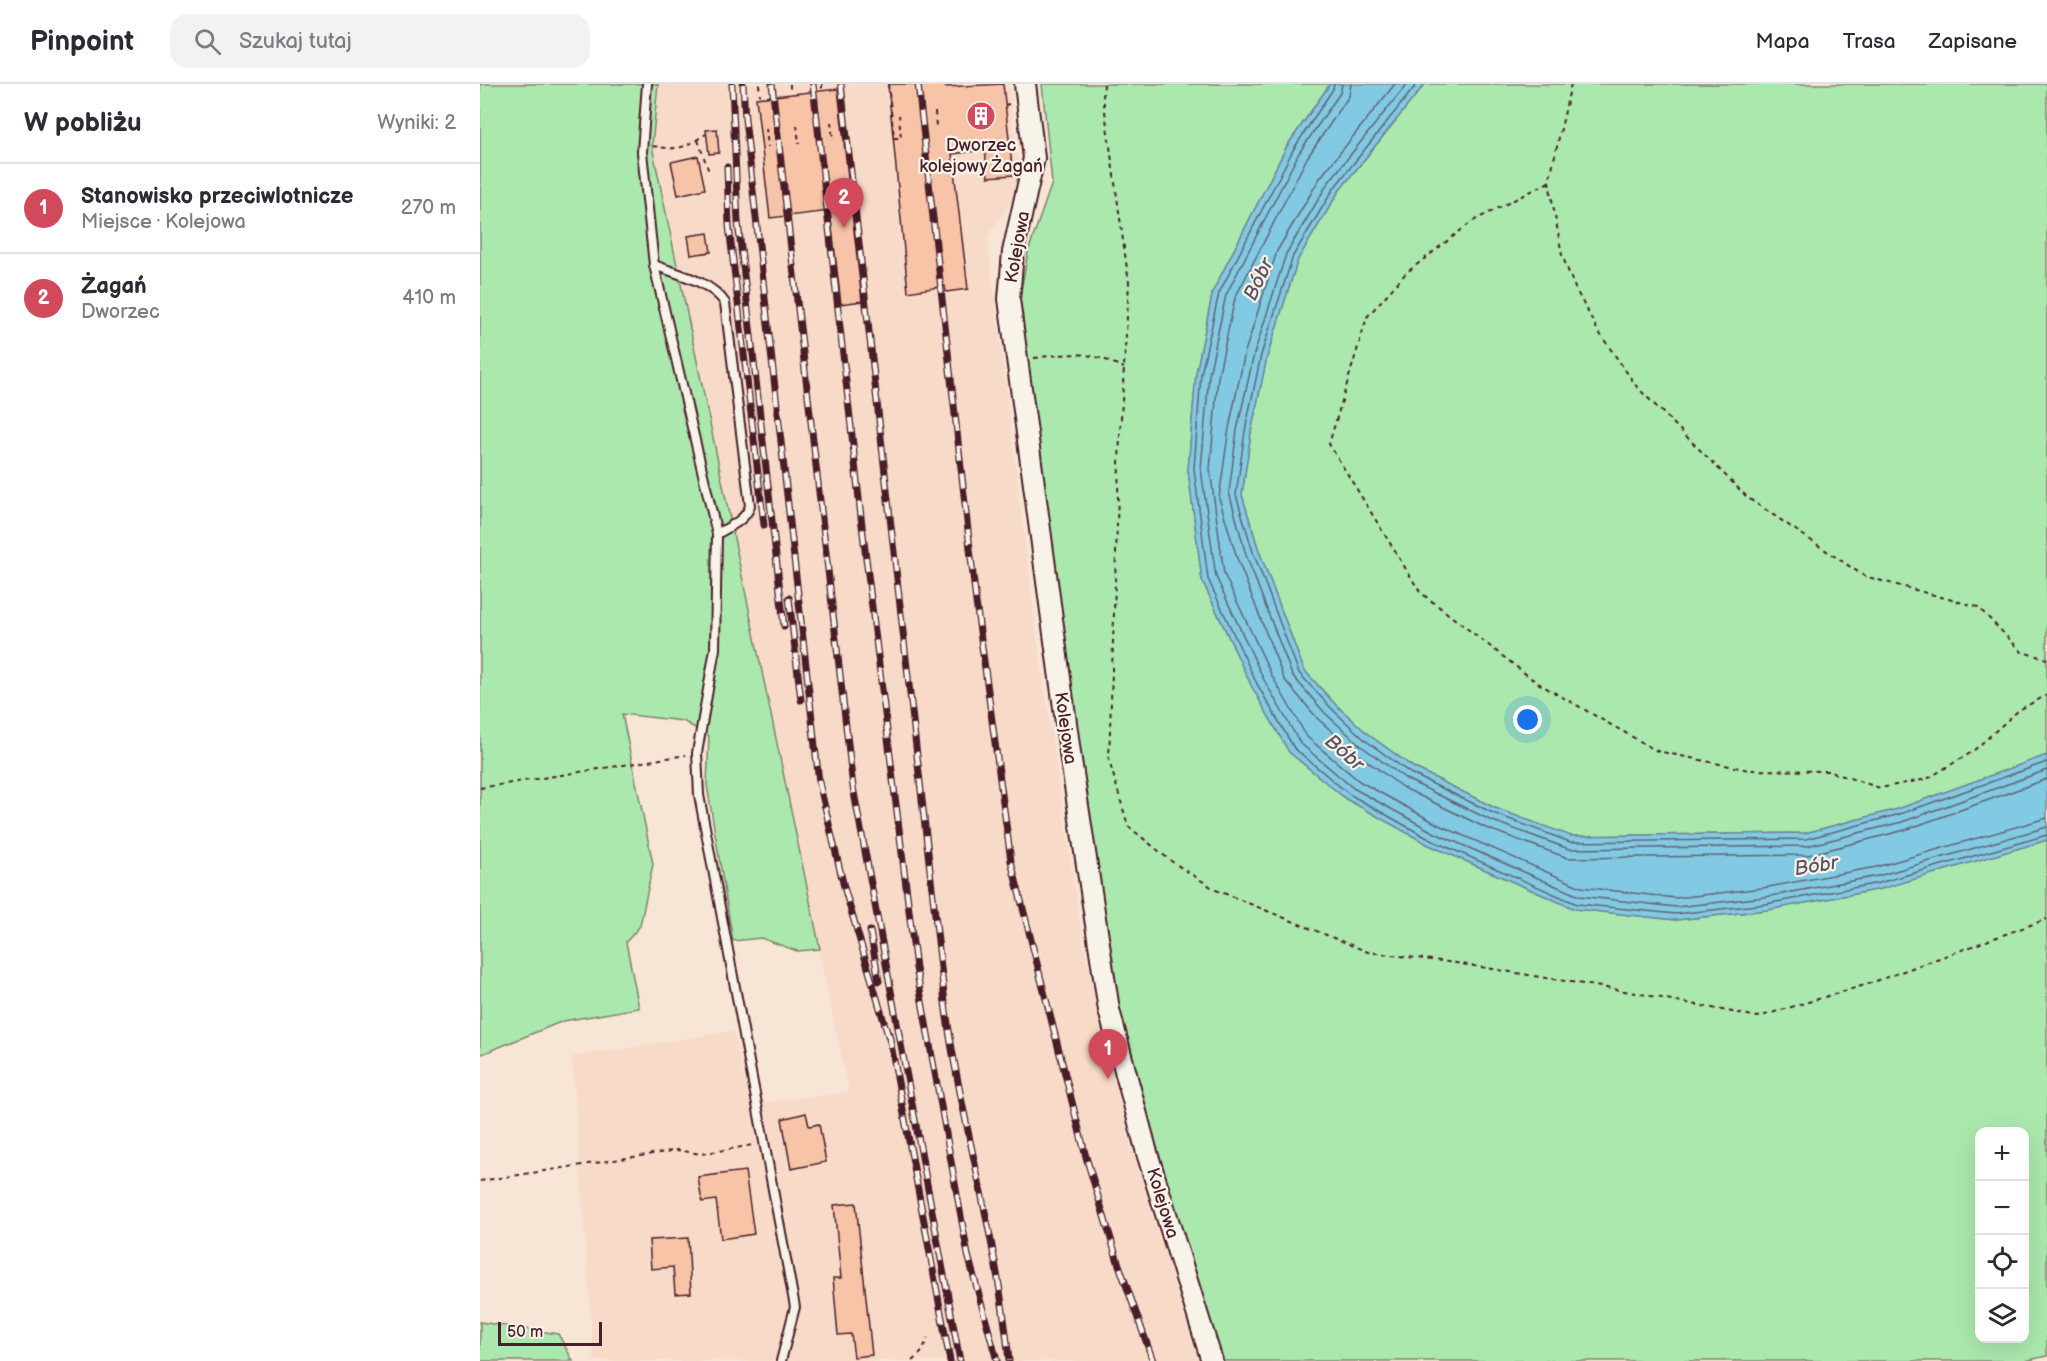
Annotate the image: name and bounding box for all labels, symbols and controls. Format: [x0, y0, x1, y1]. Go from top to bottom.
search box [170, 14, 590, 68]
text: Pinpoint [30, 25, 134, 58]
icon: search [191, 25, 224, 58]
text: Szukaj tutaj [239, 28, 352, 55]
text: Mapa [1756, 29, 1810, 54]
text: Trasa [1843, 29, 1896, 54]
text: Zapisane [1929, 29, 2017, 54]
building icon: Dworzec kolejowy Żagań [965, 100, 997, 132]
text: W pobliżu [24, 108, 142, 139]
text: Wyniki: 2 [377, 111, 456, 135]
place label: Dworzec kolejowy Żagań [919, 135, 1043, 177]
pin: 2 [824, 178, 864, 228]
text: Stanowisko przeciwlotnicze [81, 183, 353, 210]
text: 1 [39, 196, 48, 220]
text: 270 m [401, 196, 456, 220]
street label: Kolejowa [1001, 209, 1034, 285]
text: Miejsce · Kolejowa [81, 210, 246, 234]
water label: Bóbr [1239, 253, 1280, 304]
text: Żagań [81, 273, 147, 300]
text: 2 [38, 286, 49, 310]
text: 410 m [402, 286, 456, 310]
text: Dworzec [81, 300, 160, 324]
street label: Kolejowa [1050, 691, 1081, 766]
your location [1513, 705, 1542, 734]
water label: Bóbr [1320, 729, 1370, 777]
water label: Bóbr [1793, 850, 1841, 881]
pin: 1 [1088, 1030, 1128, 1079]
map controls [1975, 1127, 2029, 1343]
button: + [1975, 1127, 2029, 1181]
street label: Kolejowa [1142, 1165, 1183, 1241]
button: − [1975, 1181, 2029, 1235]
button: locate [1975, 1235, 2029, 1289]
button: layers [1975, 1289, 2029, 1343]
scale bar [498, 1319, 602, 1346]
text: 50 m [507, 1323, 543, 1342]

